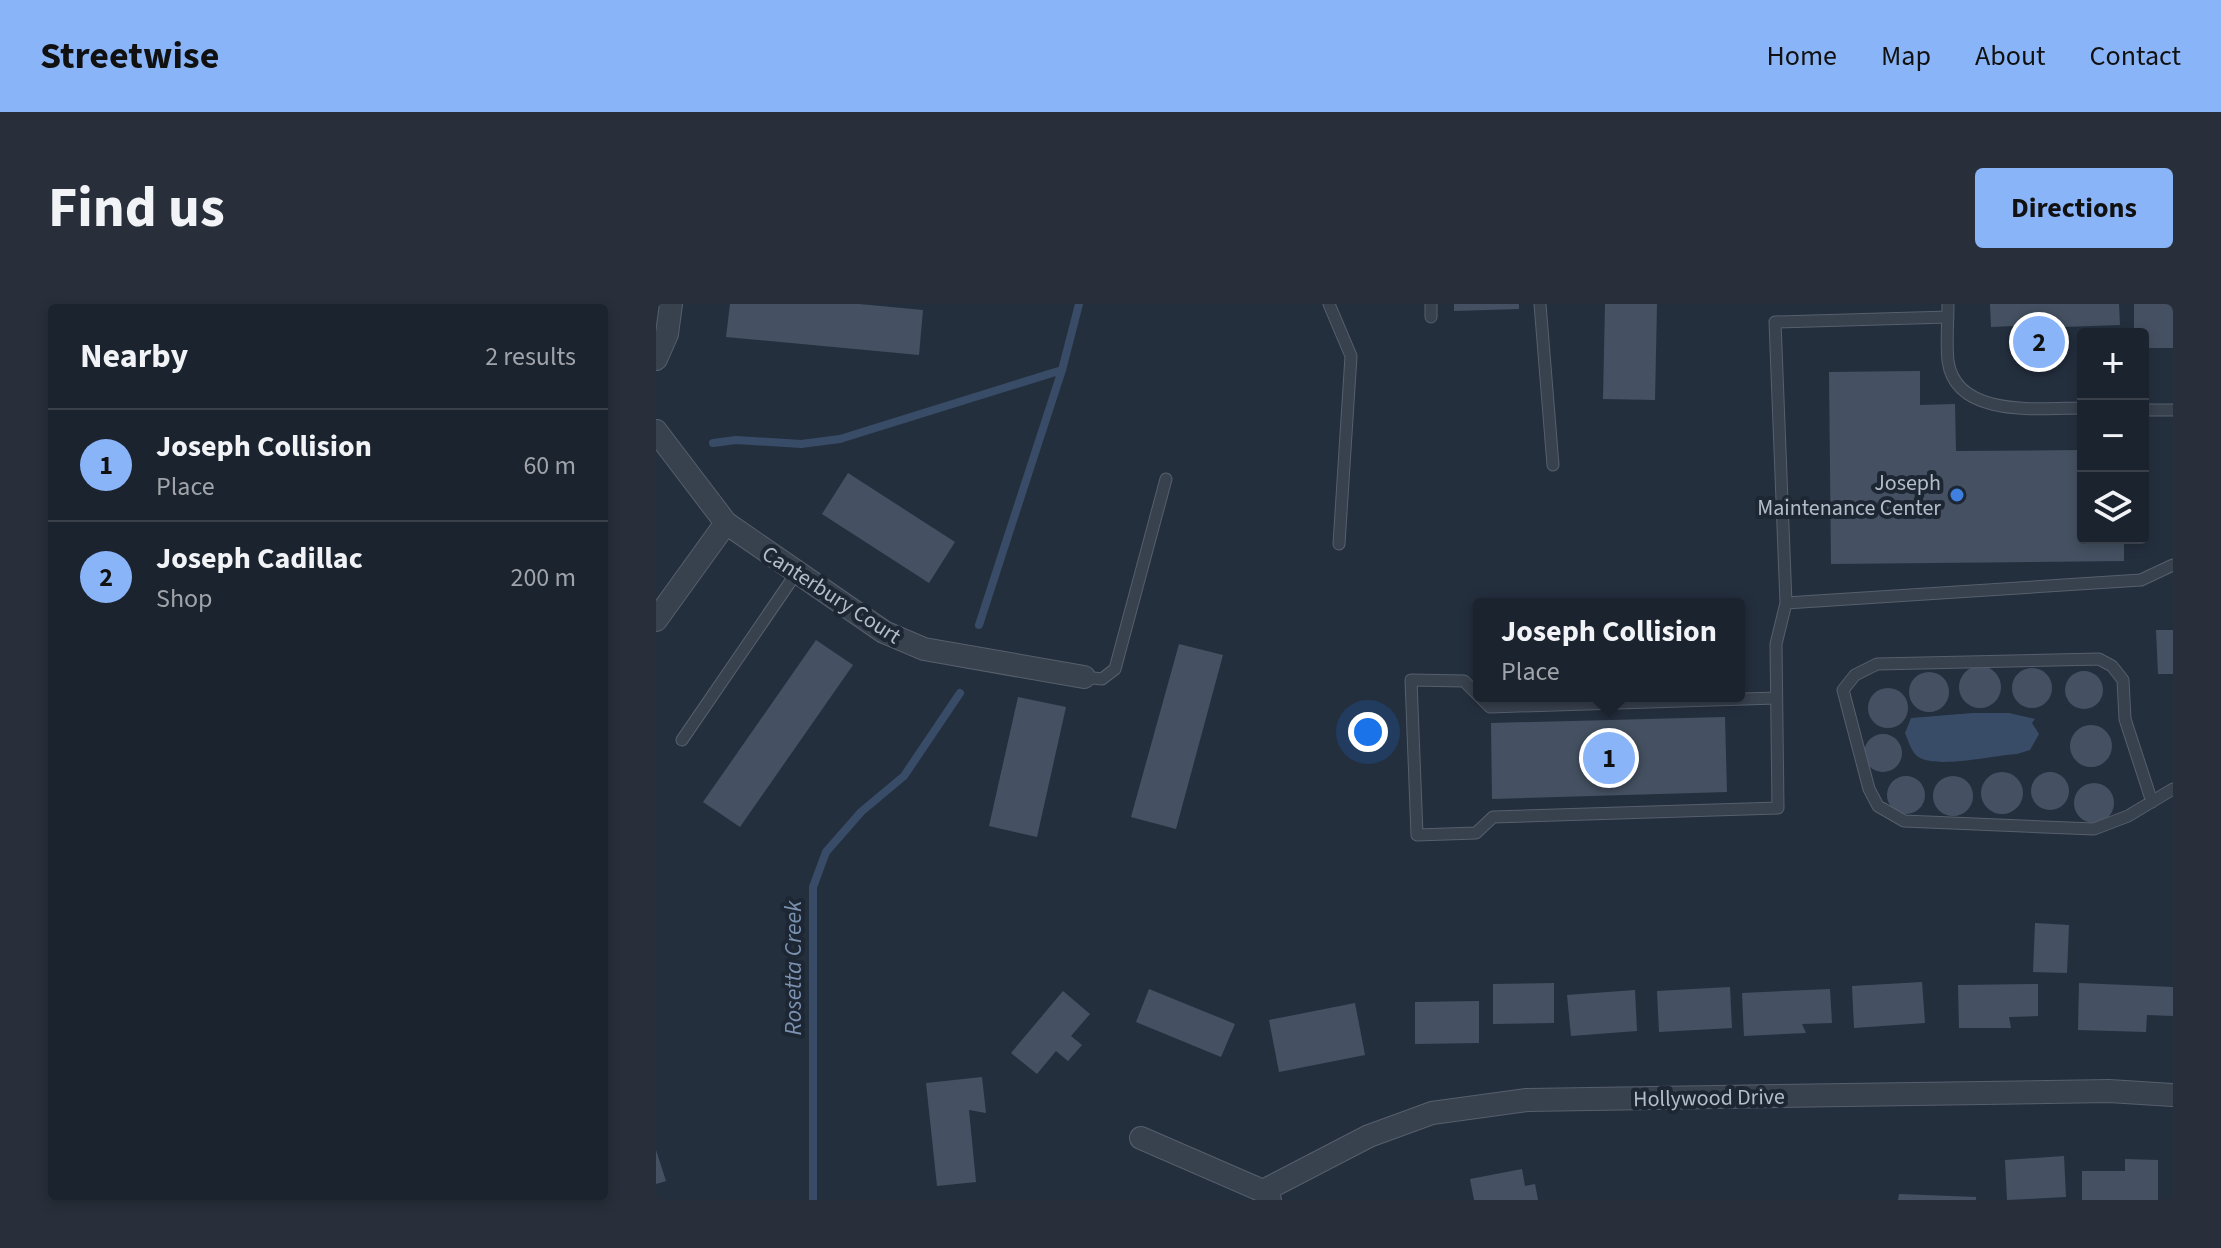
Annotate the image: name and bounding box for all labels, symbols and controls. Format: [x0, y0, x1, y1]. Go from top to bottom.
text: Streetwise [40, 29, 219, 83]
text: Home [1766, 36, 1837, 76]
text: Map [1881, 36, 1931, 76]
text: About [1975, 36, 2046, 76]
text: Contact [2090, 36, 2181, 76]
button: Directions [1975, 168, 2173, 248]
text: Find us [48, 169, 225, 248]
pin: 2 [2013, 312, 2065, 372]
map controls [2077, 328, 2149, 544]
button: + [2077, 328, 2149, 400]
text: Nearby [80, 332, 188, 381]
text: 2 results [485, 338, 576, 375]
button: − [2077, 400, 2149, 472]
text: Joseph Collision [156, 425, 372, 468]
text: 1 [99, 447, 113, 484]
text: 60 m [523, 447, 576, 484]
place label: Joseph Maintenance Center [1757, 467, 1941, 524]
text: Place [156, 468, 215, 505]
button: layers [2077, 472, 2149, 544]
marker: Joseph Maintenance Center [1948, 486, 1966, 504]
text: Joseph Cadillac [156, 537, 363, 580]
street label: Canterbury Court [756, 538, 908, 652]
text: 2 [99, 559, 113, 596]
text: 200 m [510, 559, 576, 596]
text: Shop [156, 580, 213, 617]
popup [1473, 598, 1745, 702]
text: Joseph Collision [1501, 610, 1717, 653]
text: Place [1501, 653, 1560, 690]
your location [1348, 712, 1388, 752]
pin: 1 [1583, 728, 1635, 788]
water label: Rosetta Creek [776, 900, 811, 1035]
street label: Hollywood Drive [1633, 1081, 1785, 1115]

